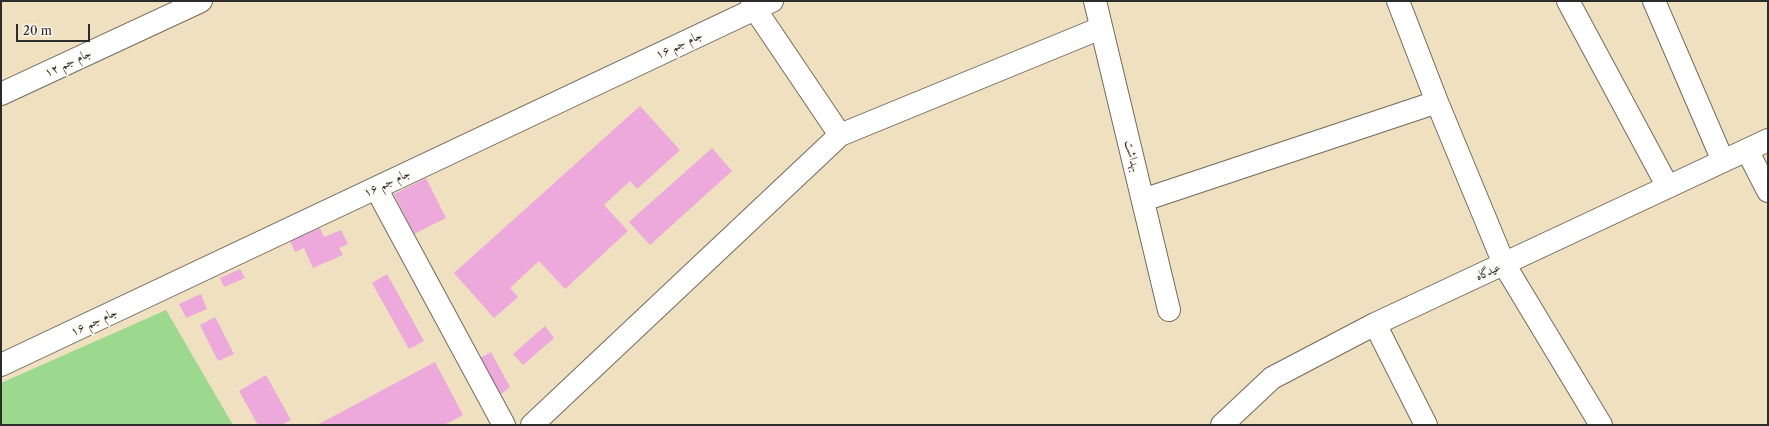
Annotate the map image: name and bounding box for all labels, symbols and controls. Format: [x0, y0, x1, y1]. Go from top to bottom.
scale bar [18, 16, 92, 42]
text: 20 m [23, 23, 52, 38]
street label: جام جم ۱۶ [653, 28, 705, 62]
street label: جام جم ۱۲ [42, 46, 94, 80]
street label: بهداشت [1121, 139, 1143, 173]
street label: جام جم ۱۶ [361, 166, 413, 200]
street label: عیدگاه [1473, 260, 1503, 284]
street label: جام جم ۱۶ [68, 305, 120, 339]

